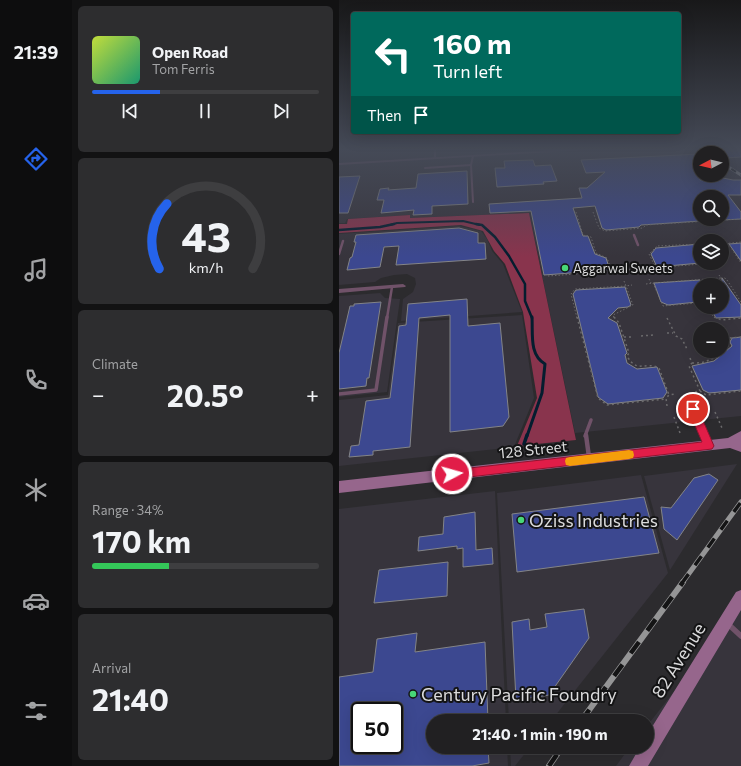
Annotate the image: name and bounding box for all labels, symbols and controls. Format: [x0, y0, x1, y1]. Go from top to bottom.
text: 160 m [433, 26, 511, 60]
icon: left [367, 28, 419, 80]
text: 21:39 [14, 41, 58, 63]
text: Open Road [152, 43, 228, 61]
text: Turn left [433, 60, 502, 82]
text: Tom Ferris [152, 61, 215, 77]
icon: previous [119, 100, 141, 122]
icon: pause [194, 100, 216, 122]
icon: next [270, 100, 292, 122]
icon: arrive [410, 104, 432, 126]
text: Then [367, 106, 402, 124]
icon: directions [22, 145, 50, 173]
north arrow [693, 146, 729, 182]
map controls [693, 146, 729, 358]
button: search [693, 190, 729, 226]
text: 43 [181, 210, 230, 261]
button: layers [693, 234, 729, 270]
icon: music [22, 256, 50, 284]
text: km/h [188, 258, 223, 276]
place label: Aggarwal Sweets [573, 260, 673, 276]
marker: Aggarwal Sweets [560, 263, 570, 273]
button: + [693, 278, 729, 314]
button: − [693, 322, 729, 358]
text: Climate [92, 356, 138, 372]
icon: phone [22, 366, 50, 394]
text: 20.5° [167, 376, 244, 413]
text: − [92, 381, 105, 408]
text: + [306, 381, 319, 408]
pin [676, 392, 710, 426]
icon: arrive [682, 398, 704, 420]
street label: 128 Street [498, 436, 568, 462]
position arrow [431, 453, 473, 495]
icon: climate [22, 476, 50, 504]
text: Range · 34% [92, 502, 163, 518]
place label: Oziss Industries [529, 509, 658, 531]
marker: Oziss Industries [516, 515, 526, 525]
text: 170 km [92, 522, 191, 559]
icon: car [22, 587, 50, 615]
street label: 82 Avenue [646, 618, 710, 702]
text: Arrival [92, 660, 131, 676]
text: 21:40 [92, 680, 169, 717]
place label: Century Pacific Foundry [421, 683, 617, 705]
marker: Century Pacific Foundry [408, 689, 418, 699]
icon: filters [22, 697, 50, 725]
speed limit sign: 50 [351, 702, 403, 754]
text: 21:40 · 1 min · 190 m [472, 725, 608, 743]

